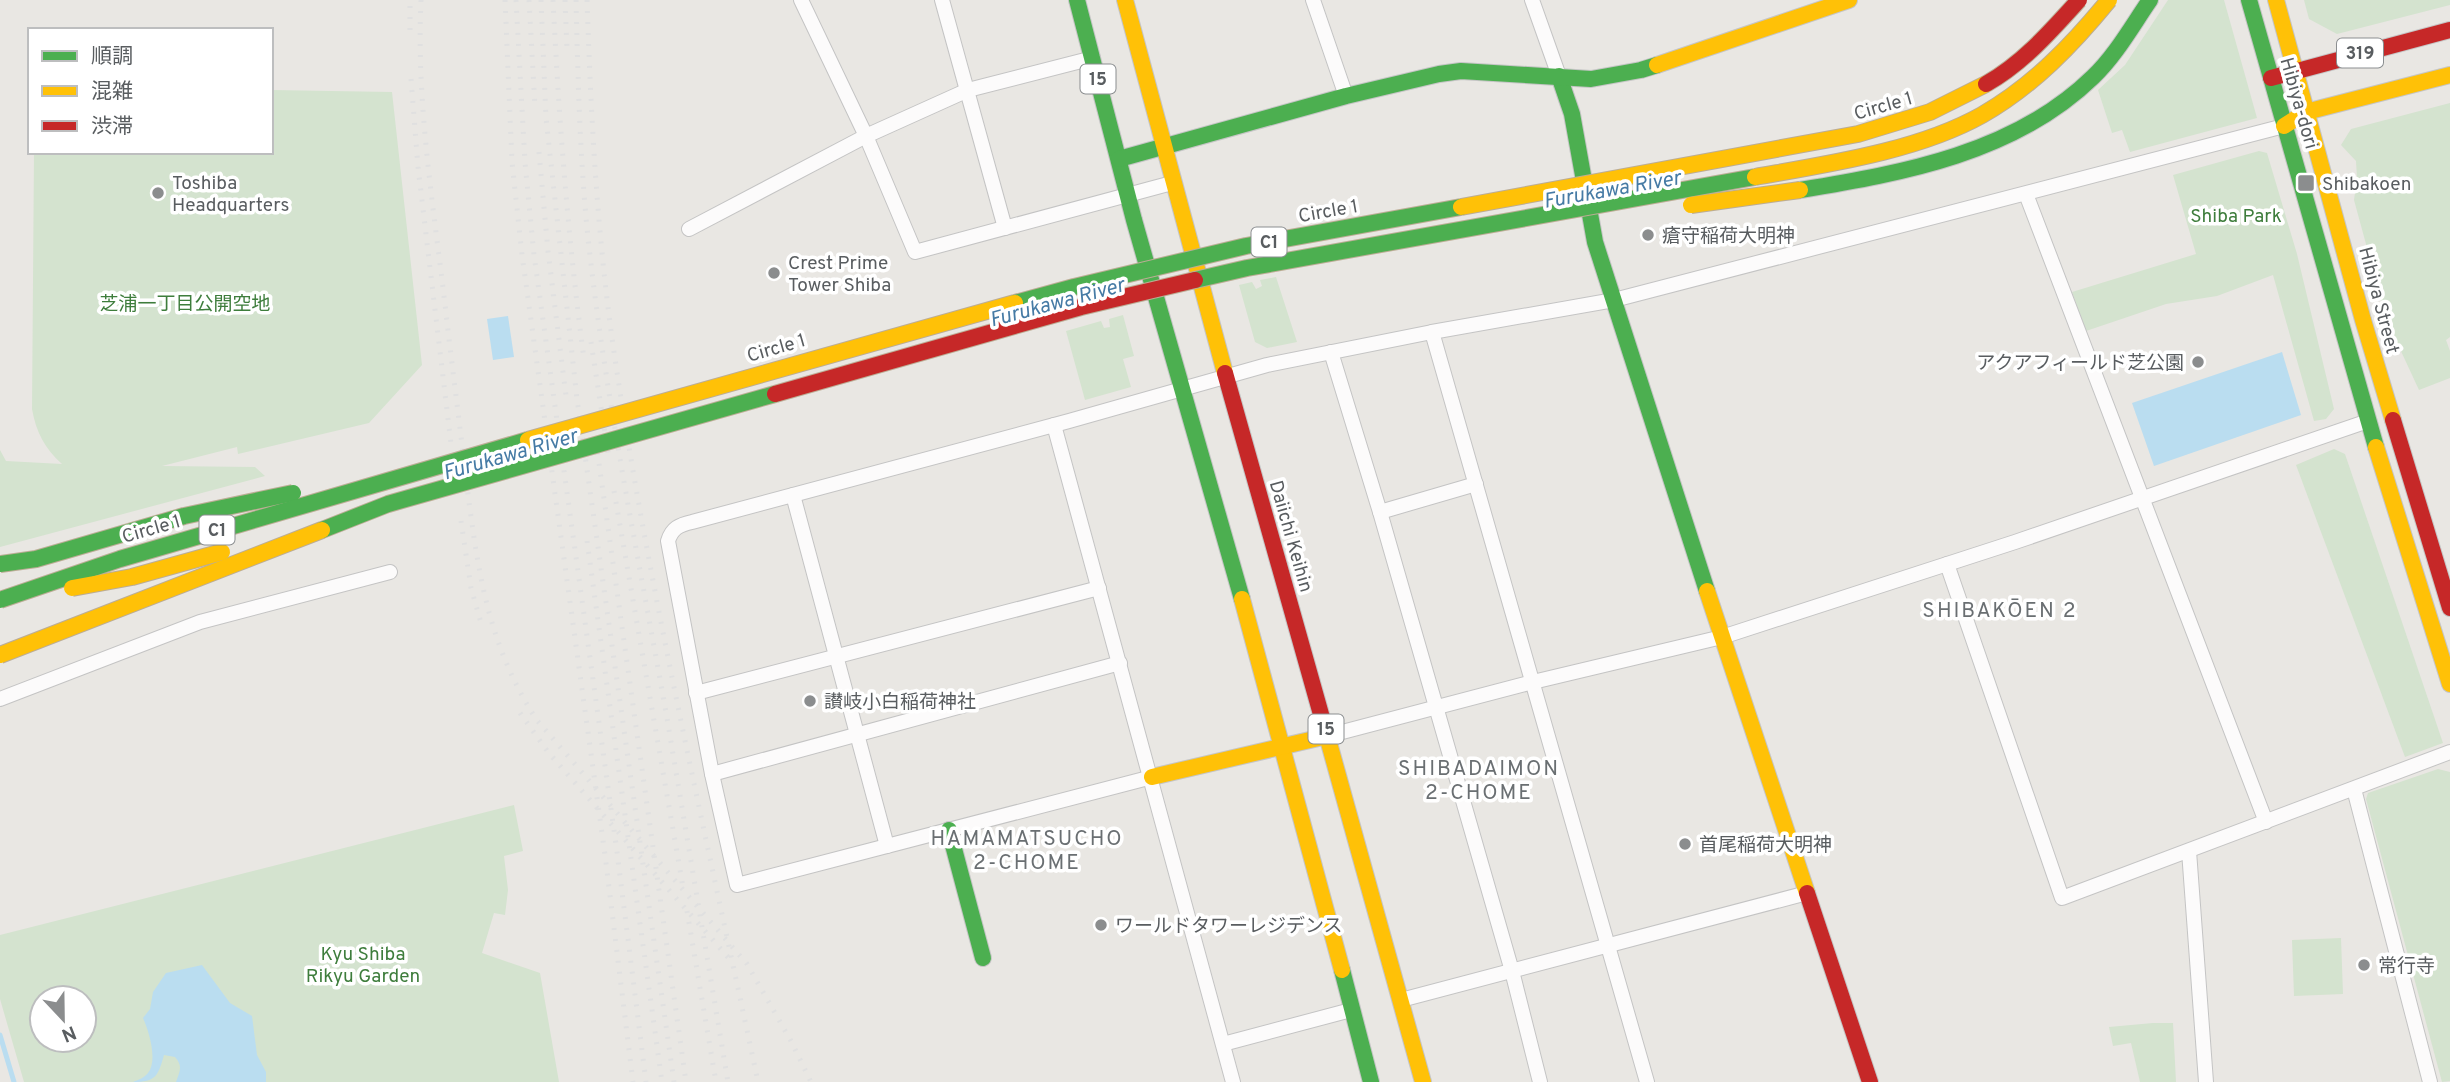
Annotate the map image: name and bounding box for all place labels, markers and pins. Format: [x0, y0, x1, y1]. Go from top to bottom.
place label: Toshiba Headquarters [172, 172, 289, 218]
marker: Shibakoen [2296, 173, 2316, 193]
place label: Shibakoen [2322, 173, 2411, 197]
marker: Toshiba Headquarters [150, 185, 166, 201]
place label: 瘡守稲荷大明神 [1662, 225, 1795, 249]
marker: 瘡守稲荷大明神 [1640, 227, 1656, 243]
place label: Crest Prime Tower Shiba [788, 252, 891, 298]
marker: Crest Prime Tower Shiba [766, 265, 782, 281]
place label: アクアフィールド芝公園 [1976, 352, 2184, 376]
marker: アクアフィールド芝公園 [2190, 354, 2206, 370]
place label: 讃岐小白稲荷神社 [824, 691, 976, 715]
marker: 讃岐小白稲荷神社 [802, 693, 818, 709]
place label: 首尾稲荷大明神 [1699, 834, 1832, 858]
marker: 首尾稲荷大明神 [1677, 836, 1693, 852]
place label: ワールドタワーレジデンス [1115, 915, 1343, 939]
marker: ワールドタワーレジデンス [1093, 917, 1109, 933]
place label: 常行寺 [2378, 955, 2435, 979]
marker: 常行寺 [2356, 957, 2372, 973]

